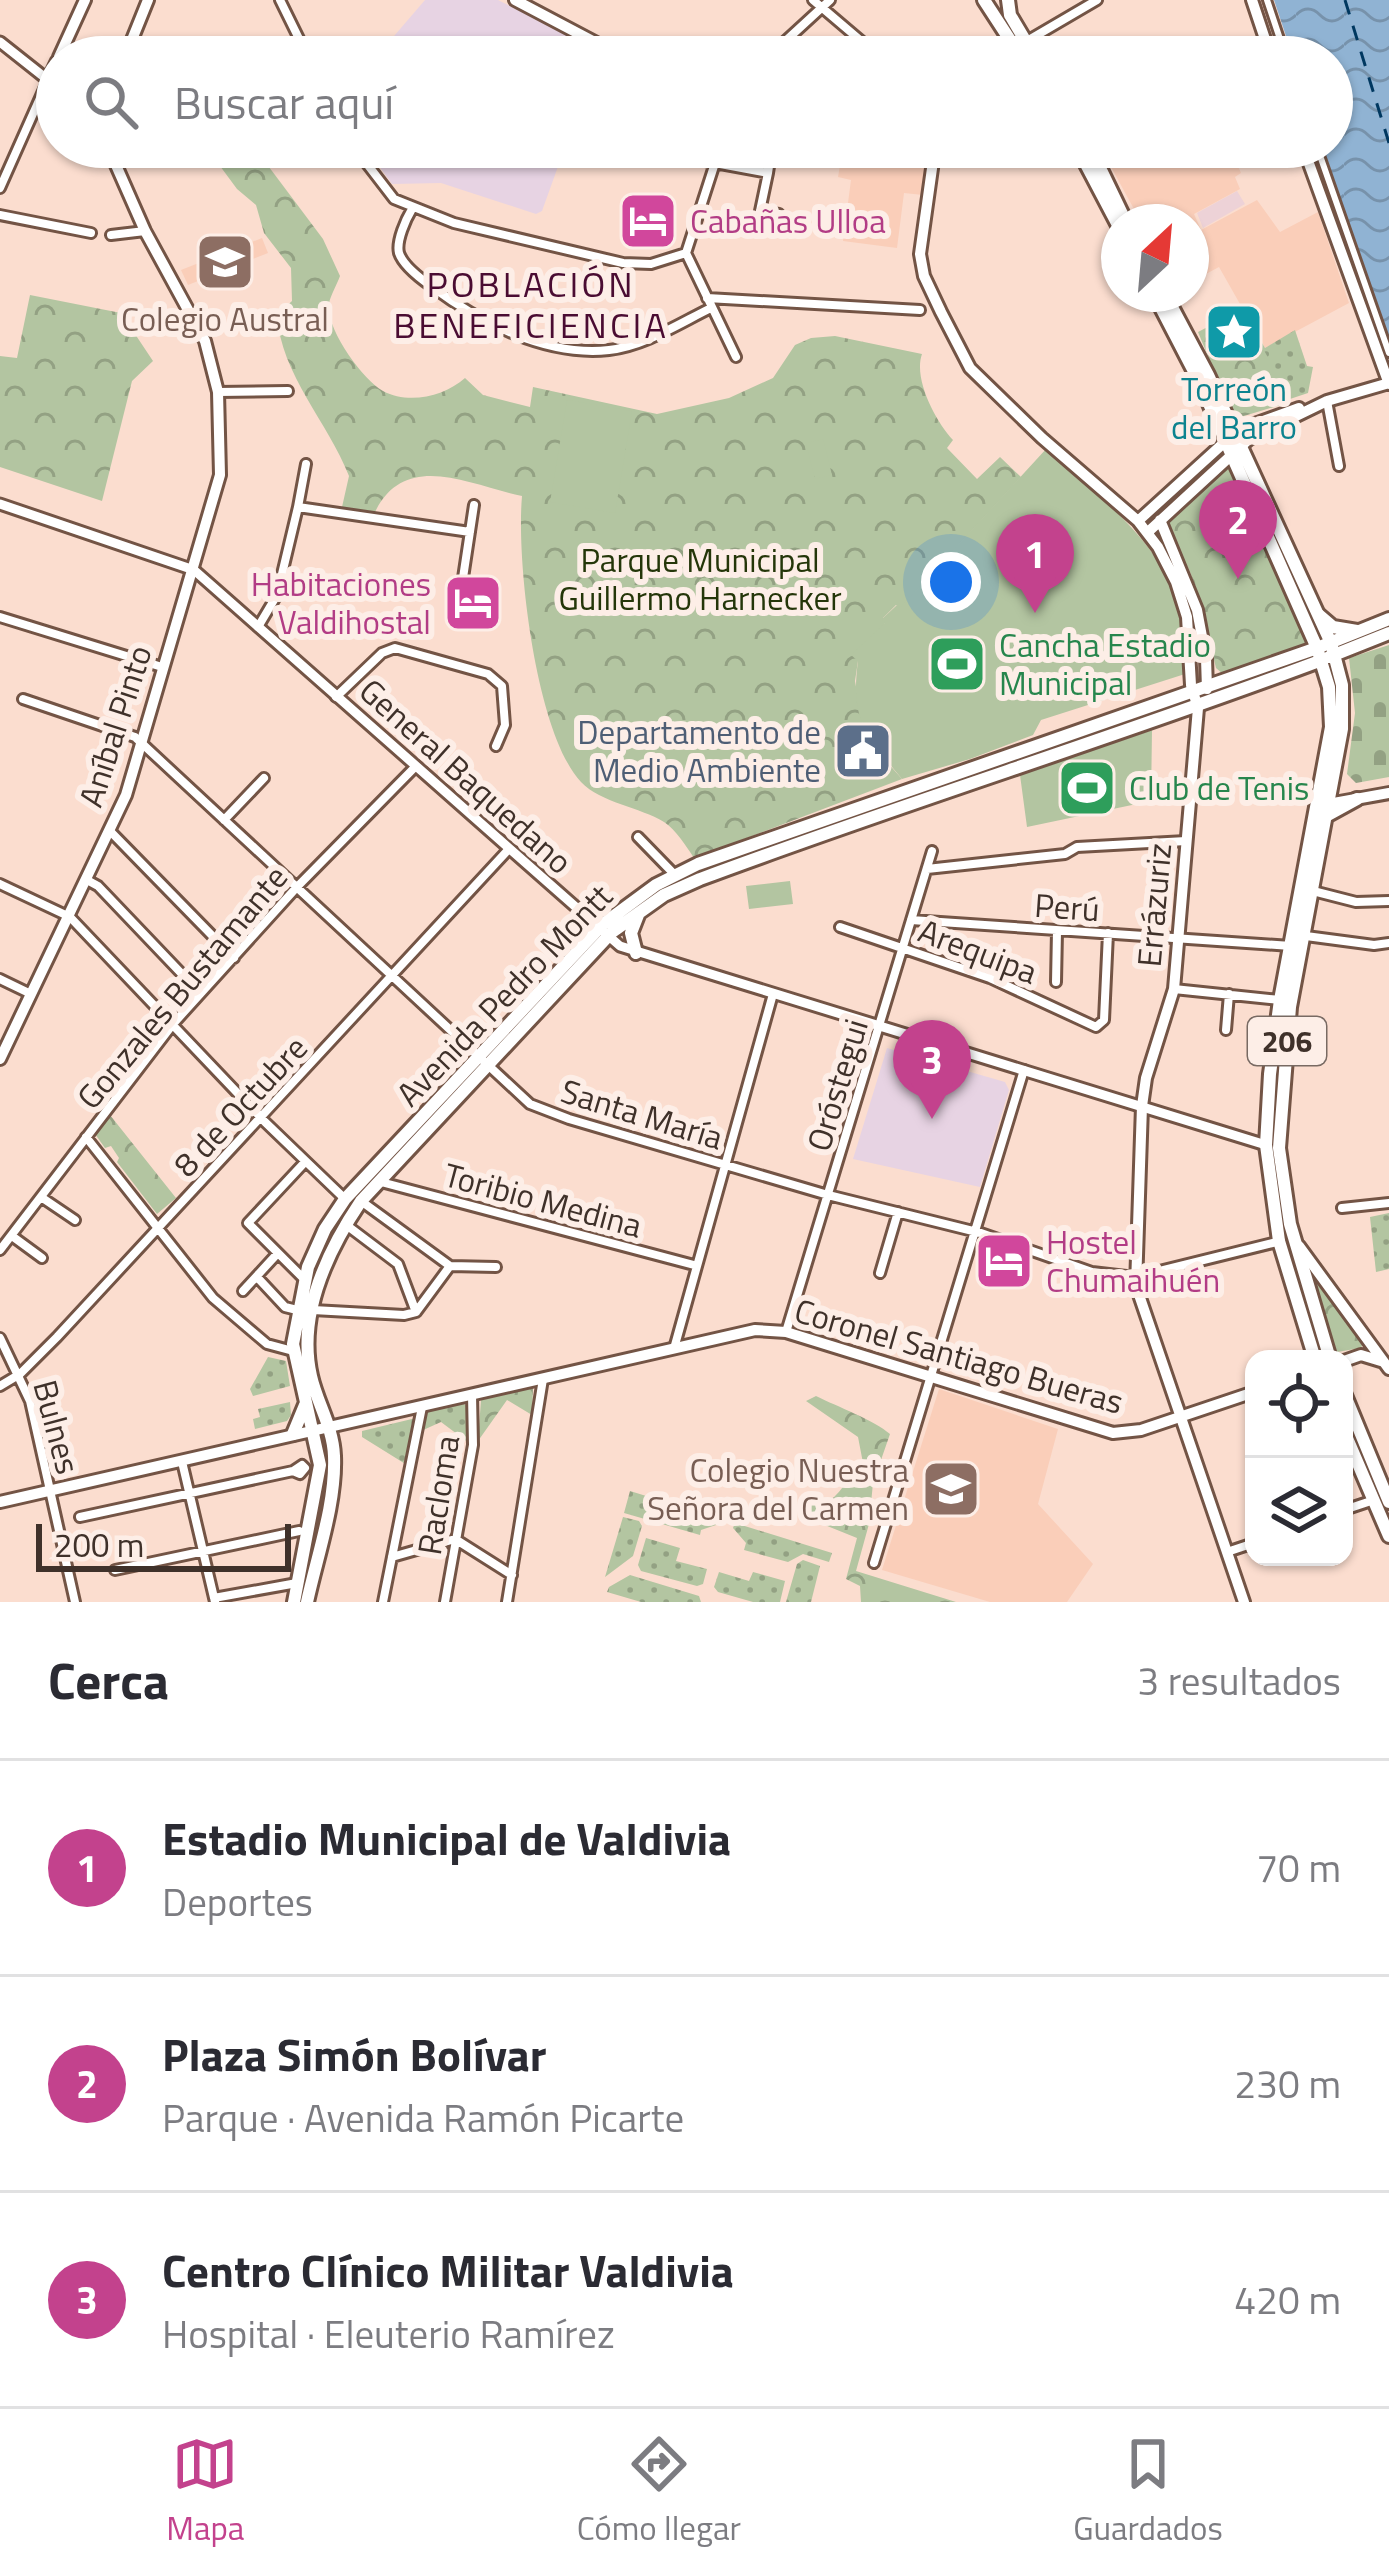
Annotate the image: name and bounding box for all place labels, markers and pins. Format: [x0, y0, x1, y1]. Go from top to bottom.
hotel icon: Cabañas Ulloa [617, 190, 679, 252]
place label: Cabañas Ulloa [690, 196, 886, 246]
school or university icon: Colegio Austral [194, 231, 256, 293]
place label: Colegio Austral [121, 294, 329, 344]
place icon: Torreón del Barro [1203, 301, 1265, 363]
place label: Torreón del Barro [1171, 364, 1297, 452]
pin: 2 [1199, 480, 1277, 579]
pin: 1 [996, 514, 1074, 613]
place label: Habitaciones Valdihostal [251, 559, 431, 647]
hotel icon: Habitaciones Valdihostal [442, 572, 504, 634]
place label: Cancha Estadio Municipal [999, 620, 1211, 708]
sports icon: Cancha Estadio Municipal [926, 633, 988, 695]
place label: Departamento de Medio Ambiente [577, 707, 821, 795]
public building icon: Departamento de Medio Ambiente [832, 720, 894, 782]
sports icon: Club de Tenis [1056, 757, 1118, 819]
place label: Club de Tenis [1129, 763, 1309, 813]
pin: 3 [893, 1020, 971, 1119]
place label: Hostel Chumaihuén [1046, 1217, 1220, 1305]
hotel icon: Hostel Chumaihuén [973, 1230, 1035, 1292]
place label: Colegio Nuestra Señora del Carmen [647, 1445, 909, 1533]
school or university icon: Colegio Nuestra Señora del Carmen [920, 1458, 982, 1520]

